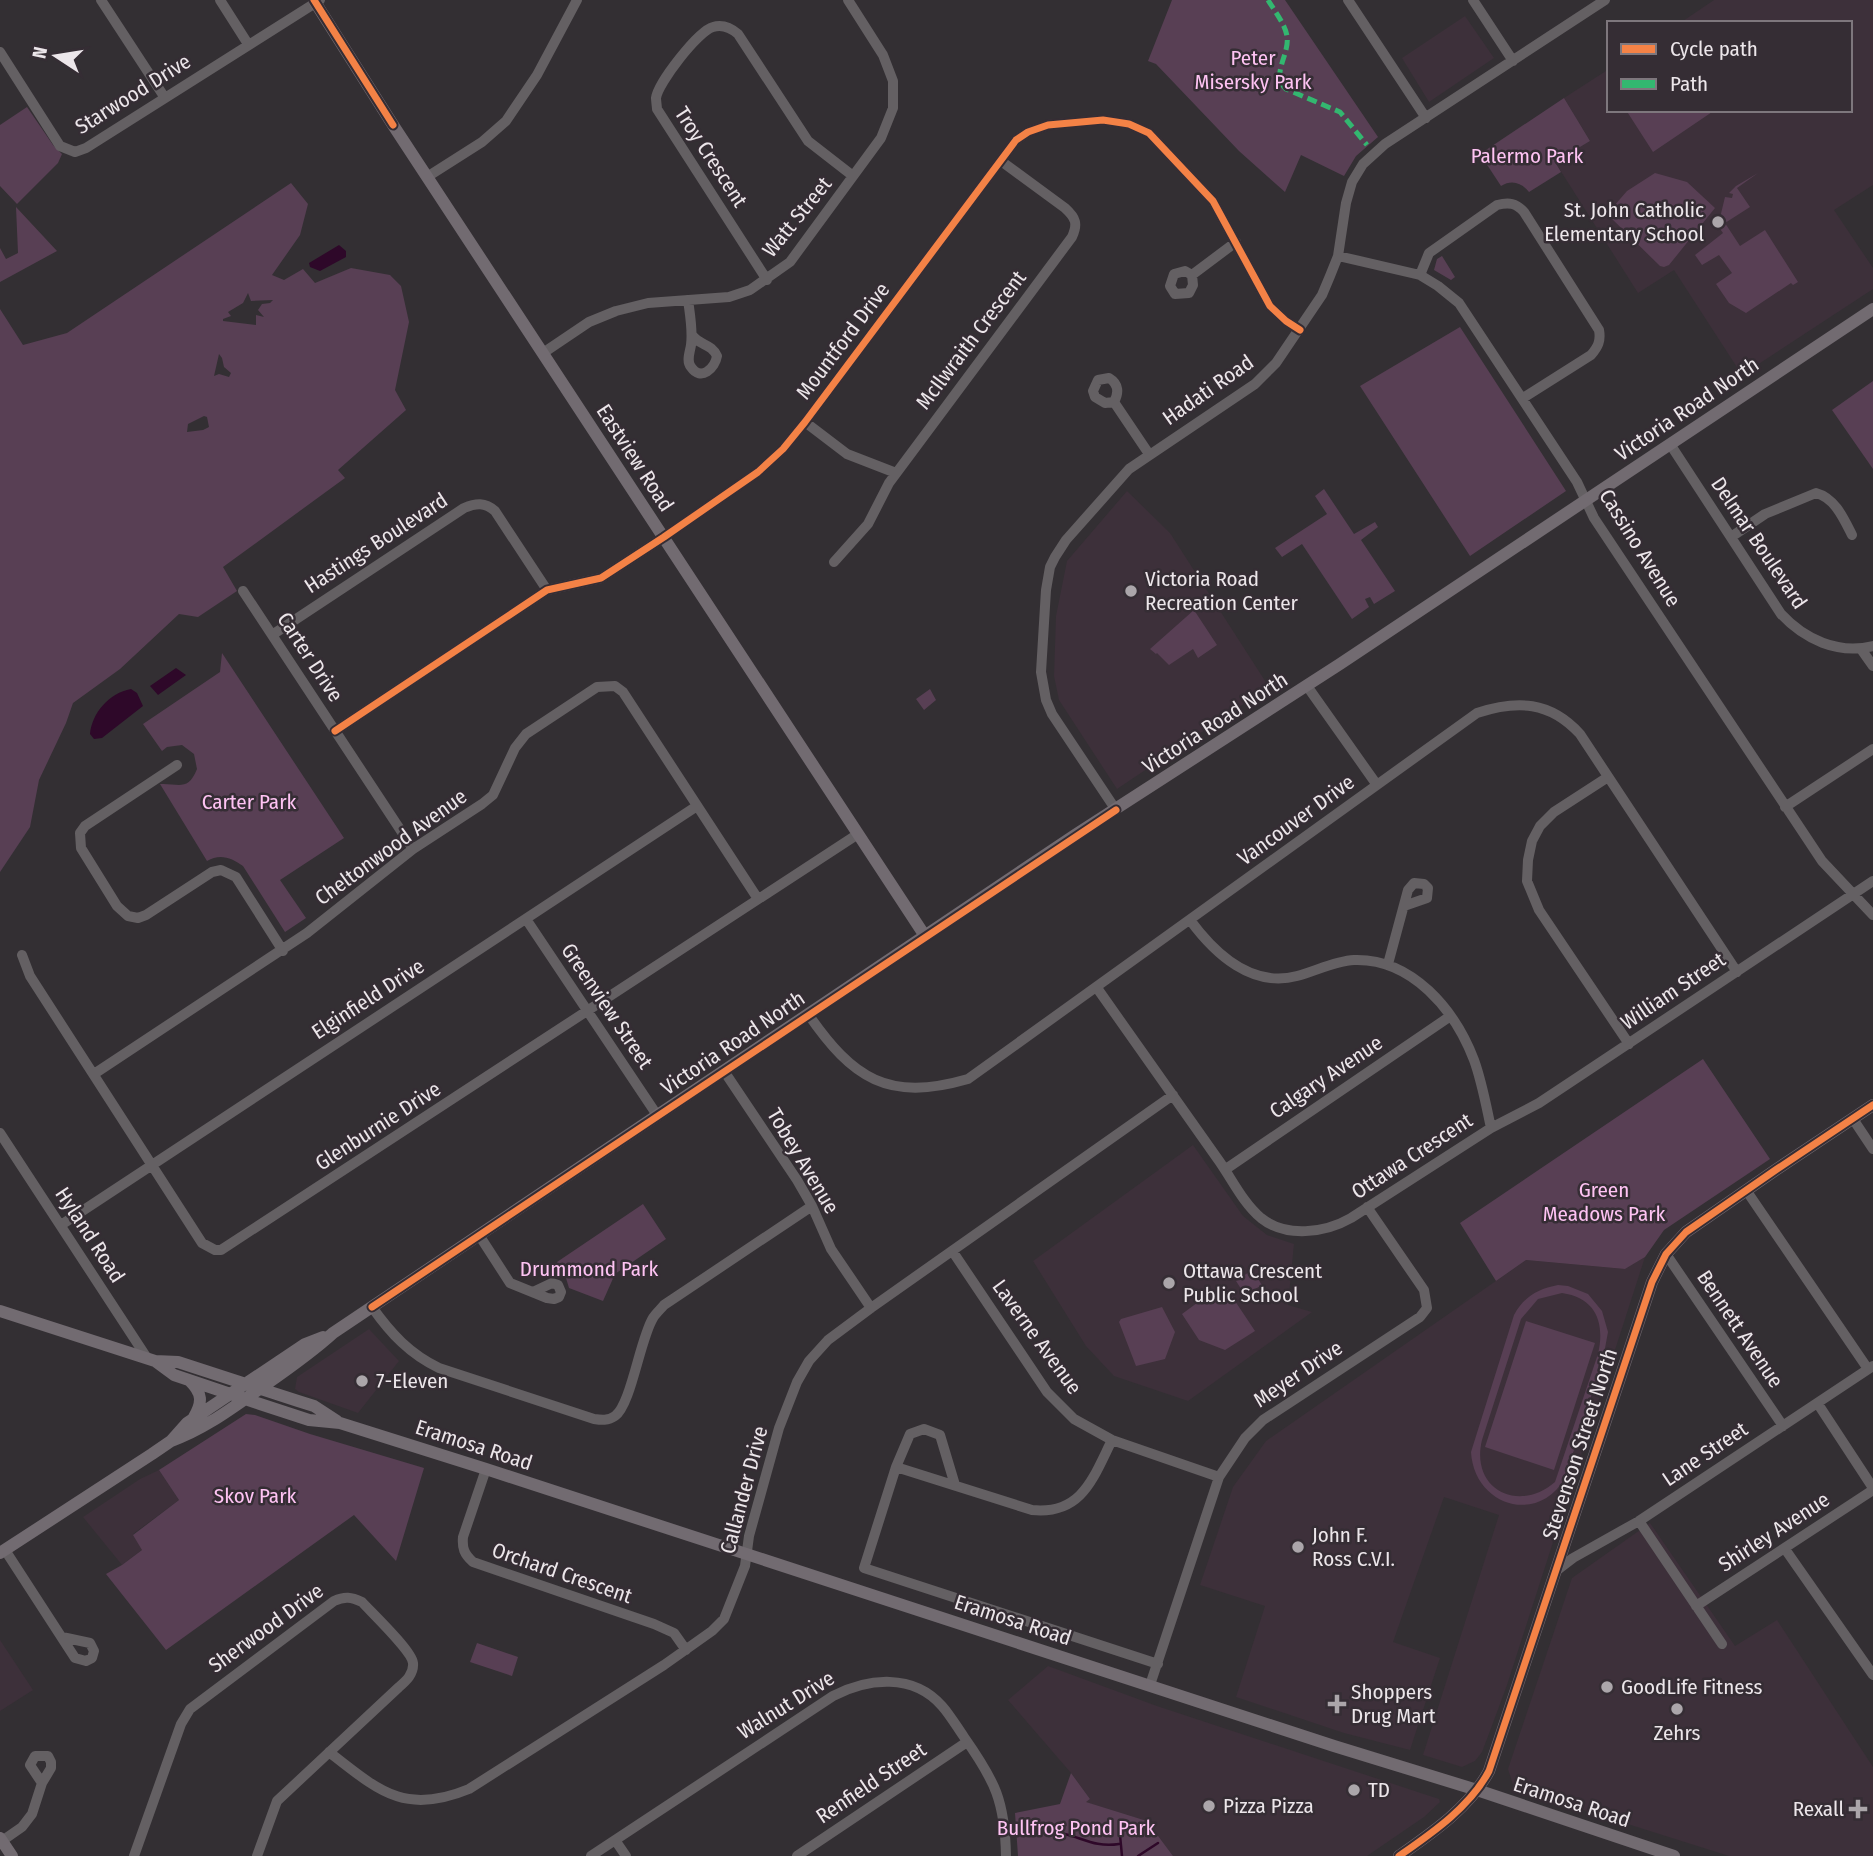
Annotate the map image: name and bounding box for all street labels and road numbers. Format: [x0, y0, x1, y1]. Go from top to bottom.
street label: Starwood Drive [70, 48, 196, 140]
street label: Troy Crescent [669, 102, 753, 212]
street label: Watt Street [757, 172, 837, 262]
street label: McIlwraith Crescent [910, 265, 1032, 415]
street label: Mountford Drive [791, 277, 895, 405]
street label: Hadati Road [1157, 349, 1259, 431]
street label: Victoria Road North [1610, 351, 1764, 467]
street label: Eastview Road [591, 399, 679, 517]
street label: Delmar Boulevard [1705, 472, 1813, 614]
street label: Cassino Avenue [1594, 484, 1686, 612]
street label: Hastings Boulevard [300, 487, 452, 599]
street label: Carter Drive [271, 607, 349, 707]
street label: Victoria Road North [1137, 666, 1293, 780]
street label: Vancouver Drive [1232, 769, 1360, 871]
street label: Cheltonwood Avenue [310, 783, 472, 911]
street label: Greenview Street [555, 938, 659, 1074]
street label: William Street [1616, 946, 1730, 1035]
street label: Elginfield Drive [307, 953, 429, 1045]
street label: Victoria Road North [656, 985, 810, 1101]
street label: Calgary Avenue [1265, 1030, 1387, 1124]
street label: Glenburnie Drive [310, 1076, 446, 1176]
street label: Tobey Avenue [761, 1104, 845, 1218]
street label: Ottawa Crescent [1347, 1107, 1477, 1205]
street label: Hyland Road [50, 1182, 130, 1288]
street label: Bennett Avenue [1691, 1265, 1789, 1393]
street label: Laverne Avenue [987, 1275, 1087, 1399]
street label: Meyer Drive [1249, 1335, 1347, 1413]
street label: Stevenson Street North [1537, 1345, 1623, 1543]
street label: Eramosa Road [412, 1414, 536, 1476]
street label: Lane Street [1657, 1416, 1753, 1492]
street label: Callander Drive [714, 1423, 774, 1557]
street label: Shirley Avenue [1714, 1486, 1834, 1578]
street label: Orchard Crescent [488, 1537, 636, 1609]
street label: Sherwood Drive [203, 1578, 329, 1678]
street label: Eramosa Road [951, 1589, 1075, 1651]
street label: Walnut Drive [733, 1665, 839, 1745]
street label: Renfield Street [811, 1737, 931, 1829]
street label: Eramosa Road [1510, 1771, 1634, 1833]

